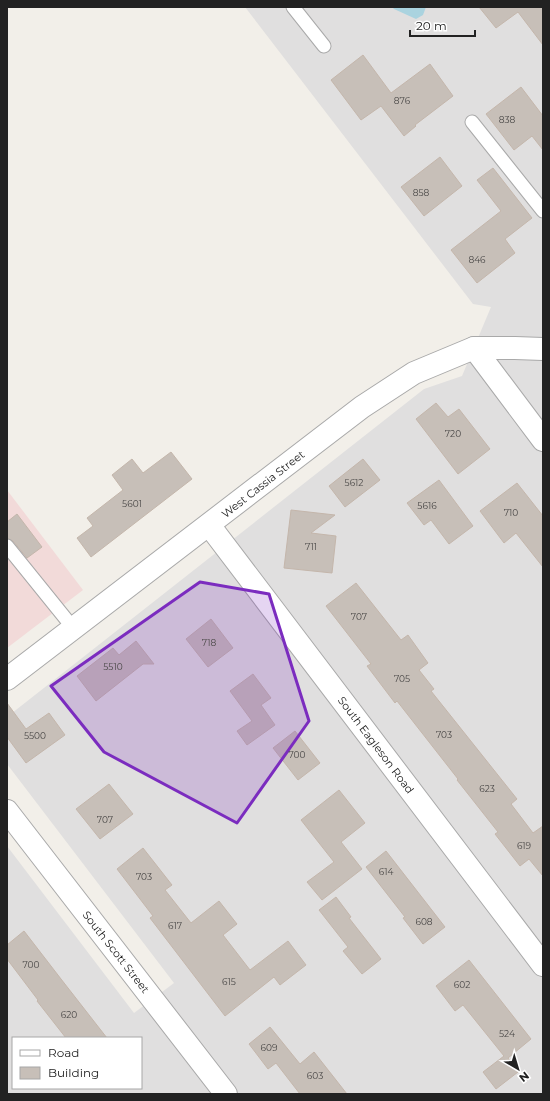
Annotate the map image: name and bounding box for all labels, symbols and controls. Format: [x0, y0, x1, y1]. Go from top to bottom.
scale bar [410, 12, 475, 38]
text: 20 m [416, 18, 447, 33]
house number: 876 [394, 95, 411, 106]
house number: 838 [499, 114, 516, 125]
house number: 858 [413, 187, 430, 198]
house number: 846 [468, 254, 486, 265]
house number: 720 [445, 428, 461, 439]
street label: West Cassia Street [219, 447, 308, 521]
house number: 5612 [345, 477, 363, 488]
house number: 5601 [122, 498, 142, 509]
house number: 5616 [417, 500, 437, 511]
house number: 710 [504, 507, 518, 518]
house number: 711 [305, 541, 317, 552]
house number: 707 [351, 611, 367, 622]
house number: 718 [202, 637, 216, 648]
house number: 5510 [103, 661, 123, 672]
house number: 705 [394, 673, 410, 684]
street label: South Eagleson Road [335, 694, 417, 796]
house number: 703 [436, 729, 452, 740]
house number: 5500 [24, 730, 46, 741]
house number: 700 [288, 749, 306, 760]
house number: 623 [479, 783, 495, 794]
house number: 707 [97, 814, 113, 825]
house number: 619 [517, 840, 532, 851]
house number: 614 [379, 866, 393, 877]
house number: 703 [136, 871, 152, 882]
street label: South Scott Street [80, 908, 153, 996]
house number: 608 [415, 916, 433, 927]
house number: 617 [168, 920, 182, 931]
house number: 700 [22, 959, 40, 970]
house number: 615 [222, 976, 236, 987]
house number: 602 [454, 979, 470, 990]
house number: 620 [61, 1009, 77, 1020]
house number: 524 [499, 1028, 515, 1039]
legend [12, 1037, 142, 1089]
house number: 609 [261, 1042, 278, 1053]
text: Road [48, 1045, 79, 1060]
north arrow [498, 1049, 538, 1089]
text: Building [48, 1065, 99, 1080]
text: N [516, 1069, 532, 1085]
house number: 603 [307, 1070, 323, 1081]

